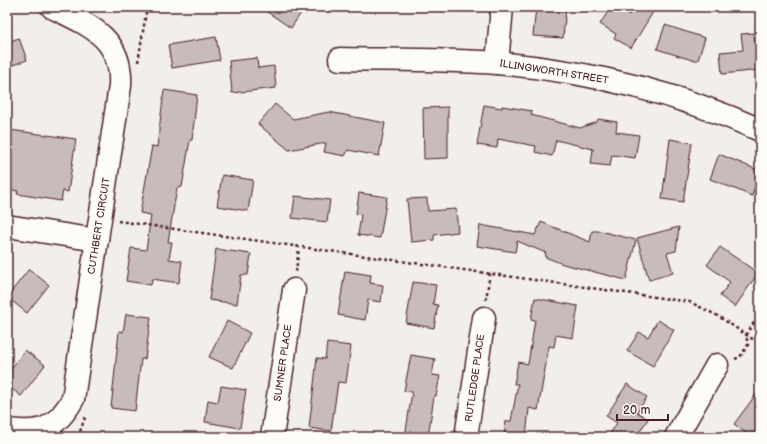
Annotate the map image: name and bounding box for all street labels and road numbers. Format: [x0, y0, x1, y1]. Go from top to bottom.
street label: ILLINGWORTH STREET [499, 57, 609, 87]
street label: CUTHBERT CIRCUIT [85, 177, 113, 275]
street label: SUMNER PLACE [272, 323, 294, 402]
street label: RUTLEDGE PLACE [463, 333, 487, 423]

